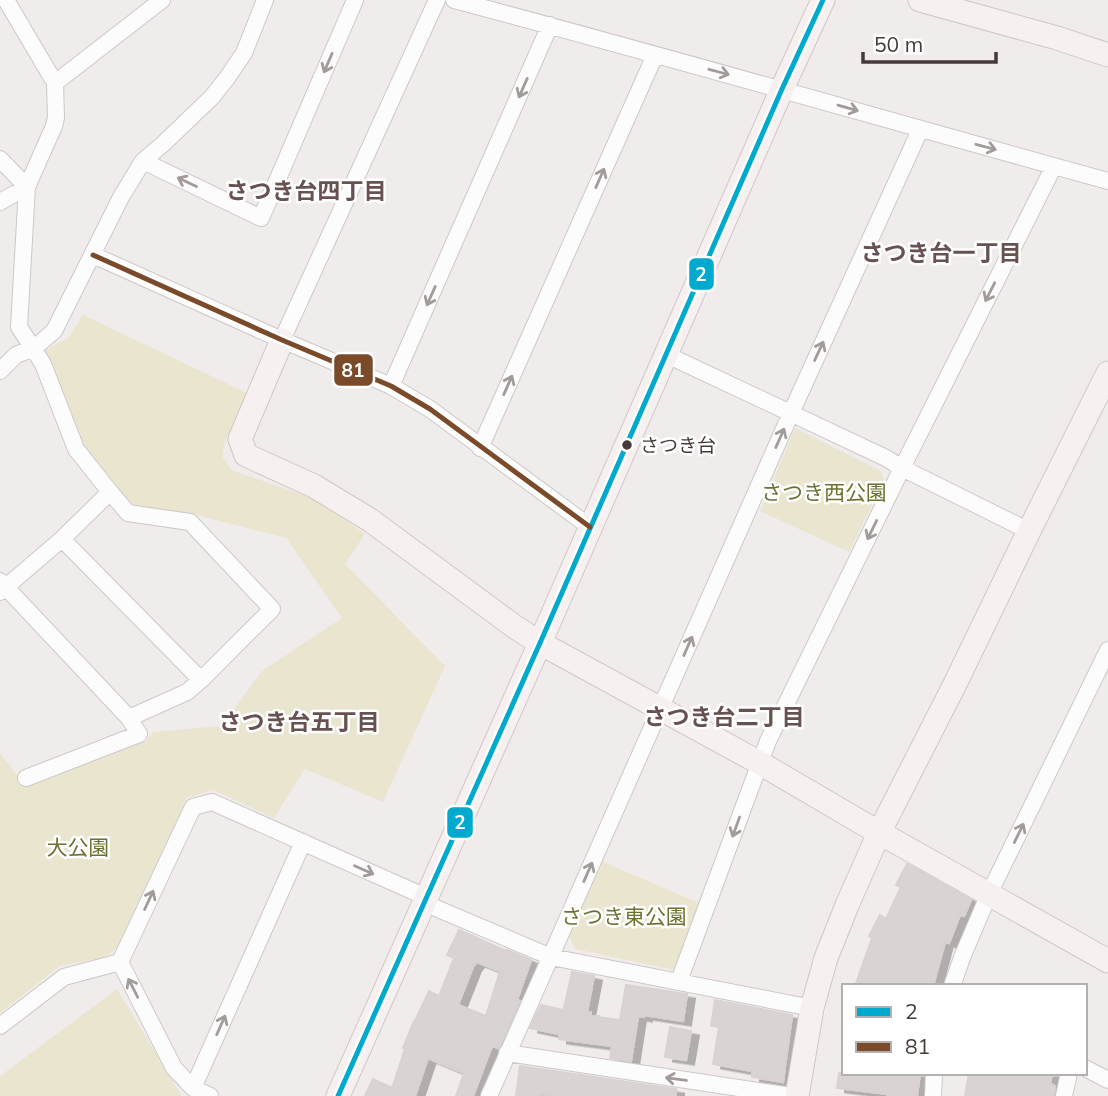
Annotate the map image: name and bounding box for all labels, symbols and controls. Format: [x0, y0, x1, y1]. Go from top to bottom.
scale bar [863, 21, 996, 65]
text: 50 m [874, 31, 923, 57]
one-way arrow [321, 51, 334, 73]
one-way arrow [707, 66, 729, 79]
one-way arrow [516, 77, 529, 98]
one-way arrow [836, 103, 858, 116]
one-way arrow [975, 142, 997, 155]
one-way arrow [594, 167, 607, 189]
one-way arrow [177, 175, 198, 189]
district label: さつき台四丁目 [226, 176, 387, 205]
district label: さつき台一丁目 [861, 238, 1022, 267]
line badge: 2 [688, 257, 715, 291]
text: 2 [695, 262, 707, 286]
one-way arrow [983, 281, 997, 302]
one-way arrow [424, 285, 437, 306]
one-way arrow [813, 341, 826, 362]
line badge: 81 [333, 353, 374, 387]
text: 81 [342, 358, 364, 382]
one-way arrow [502, 375, 515, 397]
one-way arrow [774, 428, 787, 449]
place label: さつき台 [640, 433, 716, 457]
marker: さつき台 [620, 438, 634, 452]
park label: さつき西公園 [761, 479, 887, 505]
one-way arrow [864, 519, 878, 540]
one-way arrow [682, 636, 695, 658]
district label: さつき台二丁目 [644, 702, 805, 731]
district label: さつき台五丁目 [219, 707, 380, 736]
line badge: 2 [446, 806, 474, 839]
text: 2 [454, 810, 466, 834]
one-way arrow [729, 816, 741, 838]
one-way arrow [1013, 823, 1026, 844]
park label: 大公園 [47, 834, 110, 860]
one-way arrow [582, 862, 595, 883]
one-way arrow [353, 864, 375, 877]
one-way arrow [143, 890, 156, 911]
park label: さつき東公園 [561, 903, 687, 929]
one-way arrow [126, 978, 140, 999]
legend [842, 984, 1087, 1075]
text: 2 [905, 998, 918, 1024]
one-way arrow [215, 1015, 228, 1037]
text: 81 [905, 1033, 930, 1059]
one-way arrow [665, 1072, 688, 1085]

